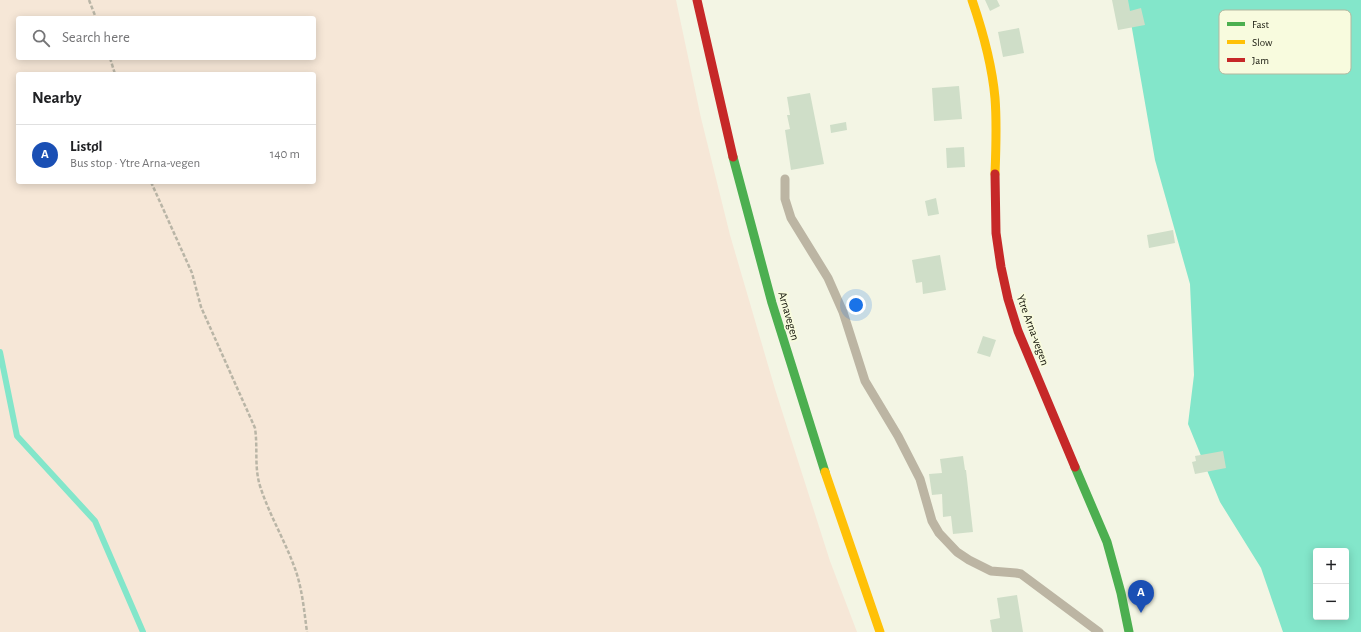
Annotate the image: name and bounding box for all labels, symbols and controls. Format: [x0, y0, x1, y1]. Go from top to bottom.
legend [1219, 10, 1351, 74]
search box [16, 16, 316, 60]
text: Fast [1252, 19, 1270, 30]
icon: search [30, 27, 52, 49]
text: Search here [62, 30, 130, 45]
text: Slow [1252, 37, 1273, 48]
text: Jam [1252, 55, 1269, 66]
text: Nearby [32, 89, 82, 106]
text: Listøl [70, 139, 103, 154]
text: A [41, 148, 49, 161]
text: 140 m [270, 148, 300, 161]
text: Bus stop · Ytre Arna-vegen [70, 157, 200, 170]
street label: Arnavegen [776, 290, 802, 342]
street label: Ytre Arna-vegen [1015, 293, 1051, 367]
your location [846, 295, 866, 315]
map controls [1313, 548, 1349, 620]
button: + [1313, 548, 1349, 584]
pin: A [1128, 580, 1154, 613]
button: − [1313, 584, 1349, 620]

